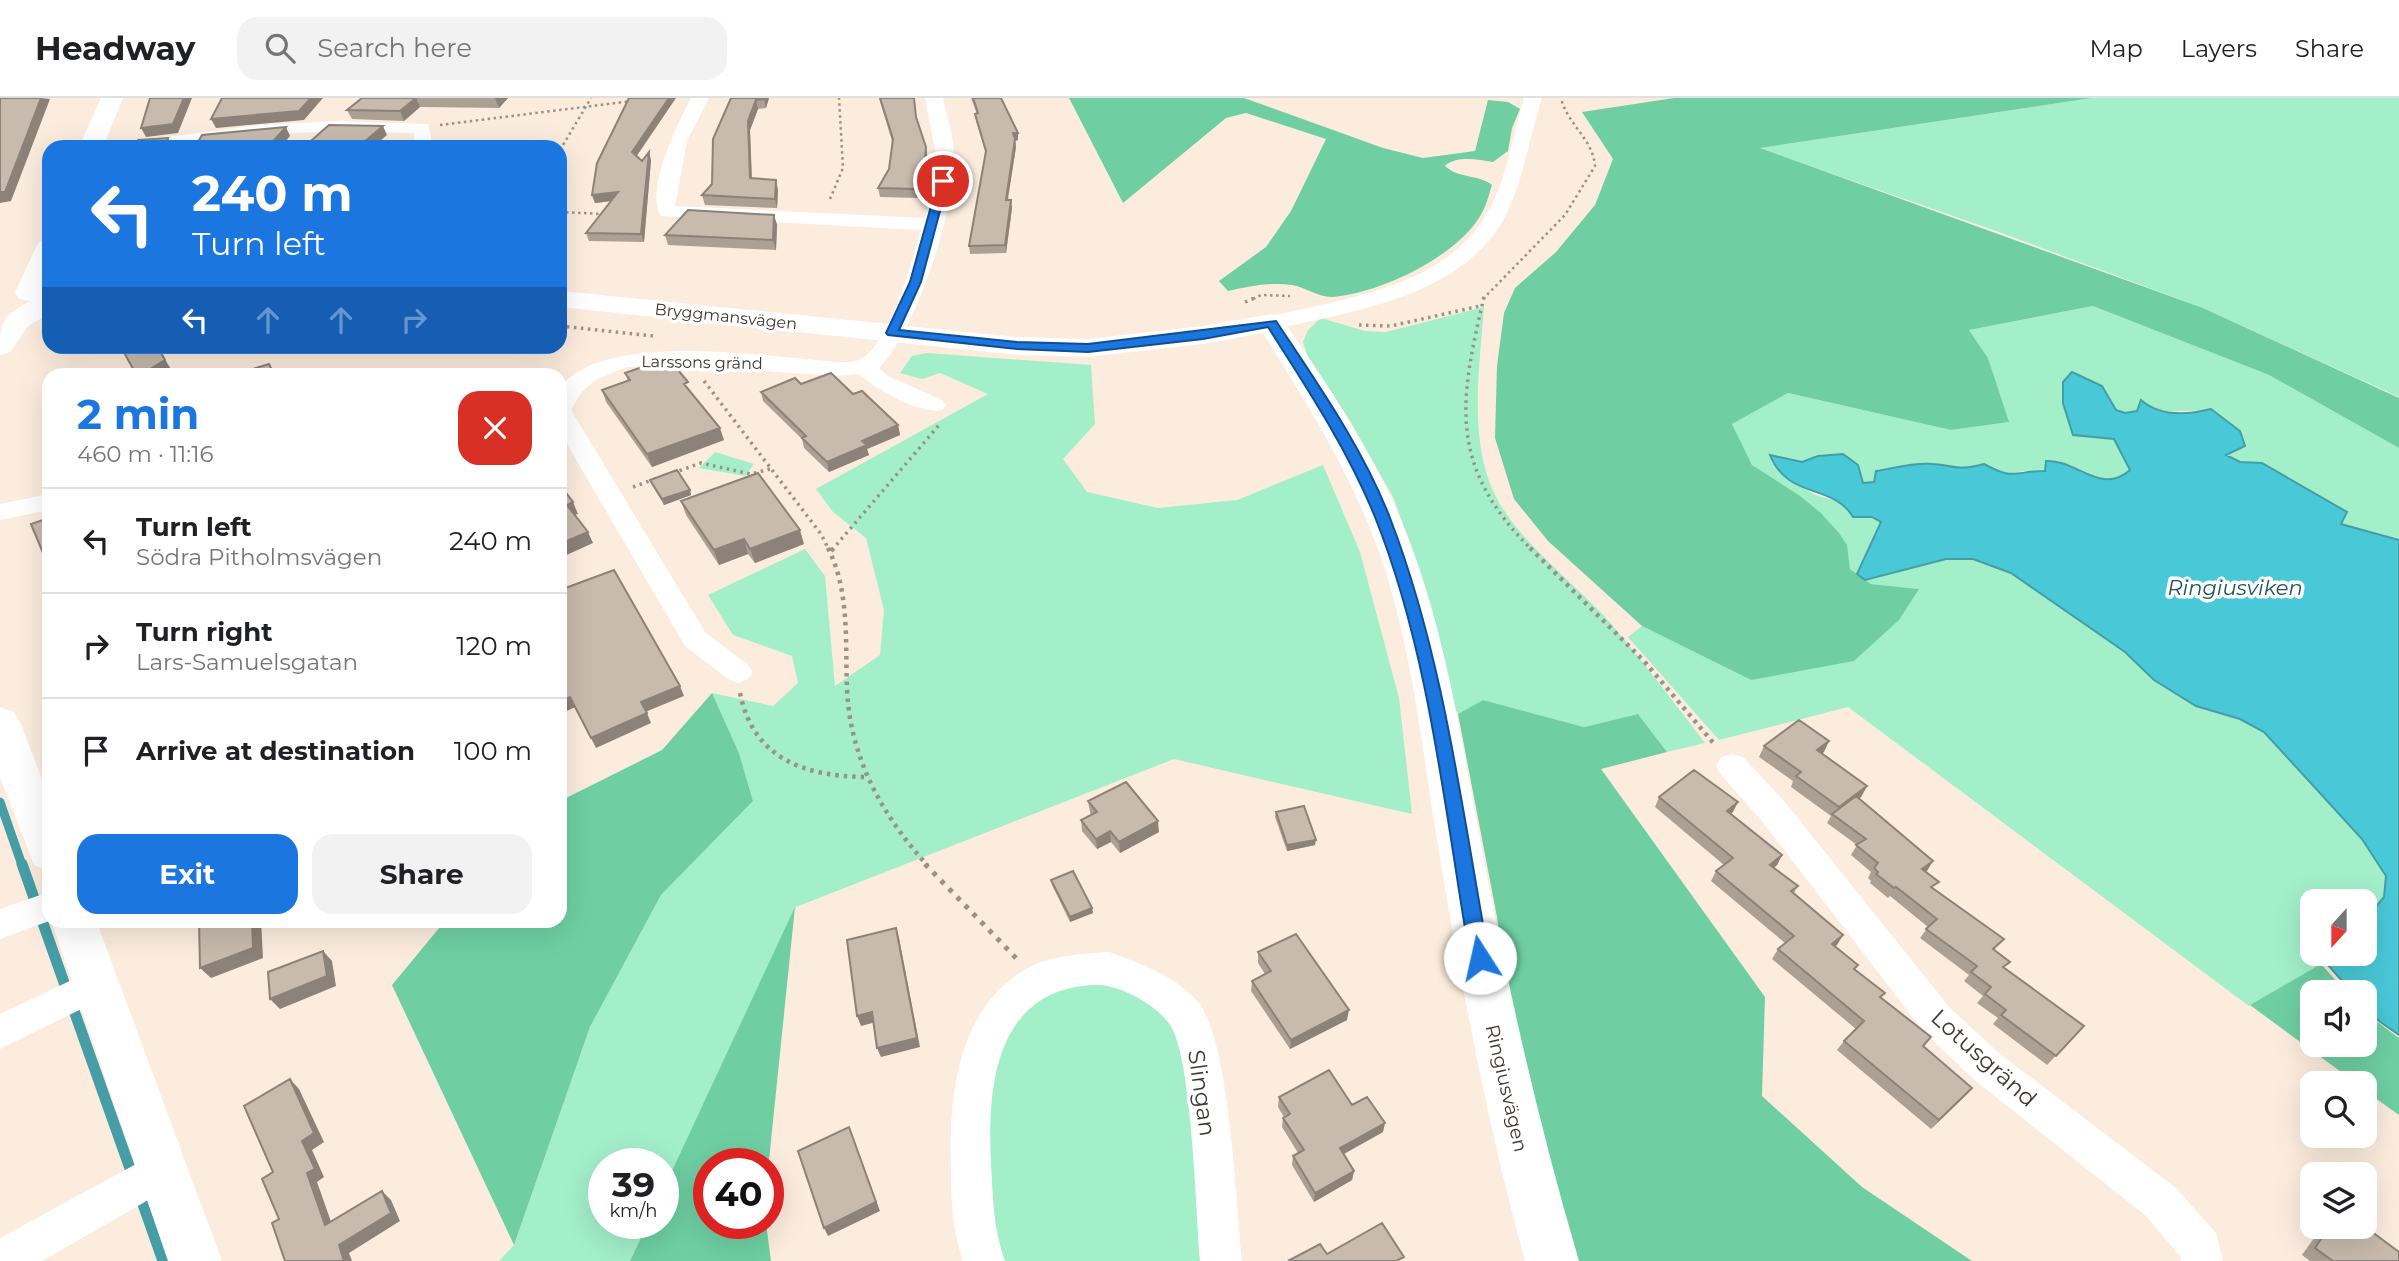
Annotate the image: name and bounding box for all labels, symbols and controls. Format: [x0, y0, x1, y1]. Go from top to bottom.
search box [237, 17, 727, 80]
text: Headway [35, 28, 195, 68]
icon: search [261, 29, 299, 67]
text: Search here [317, 32, 472, 64]
text: Map [2089, 34, 2143, 63]
text: Layers [2181, 34, 2257, 63]
text: Share [2295, 34, 2364, 63]
pin [913, 151, 973, 211]
icon: arrive [924, 162, 962, 200]
text: 240 m [192, 164, 353, 223]
icon: left [77, 168, 168, 259]
text: Turn left [192, 224, 326, 263]
street label: Bryggmansvägen [654, 300, 798, 333]
icon: left [176, 301, 214, 339]
icon: ahead [249, 301, 287, 339]
icon: ahead [322, 301, 360, 339]
icon: right [395, 301, 433, 339]
street label: Larssons gränd [641, 352, 763, 373]
text: 2 min [77, 388, 199, 440]
button: close [458, 391, 532, 465]
text: 460 m · 11:16 [77, 440, 214, 468]
text: Turn left [136, 511, 252, 543]
icon: left [77, 522, 115, 560]
text: 240 m [449, 525, 532, 557]
text: Södra Pitholmsvägen [136, 543, 382, 571]
water label: Ringiusviken [2167, 575, 2303, 600]
text: Turn right [136, 616, 272, 648]
icon: right [77, 627, 115, 665]
text: 120 m [456, 630, 532, 662]
text: Lars-Samuelsgatan [136, 648, 358, 676]
icon: arrive [77, 732, 115, 770]
text: Arrive at destination [136, 735, 415, 767]
text: 100 m [454, 735, 532, 767]
button: Exit [77, 834, 298, 914]
button: Share [312, 834, 532, 914]
north arrow [2300, 889, 2376, 966]
map controls [2300, 889, 2377, 1239]
position arrow [1443, 921, 1517, 995]
button: sound [2300, 980, 2377, 1057]
street label: Lotusgränd [1925, 1003, 2043, 1113]
street label: Ringiusvägen [1481, 1022, 1532, 1154]
street label: Slingan [1182, 1048, 1222, 1138]
button: search [2300, 1071, 2377, 1148]
speed limit sign: 40 [693, 1148, 784, 1239]
button: layers [2300, 1162, 2377, 1239]
text: 39 [612, 1163, 655, 1206]
text: km/h [609, 1200, 658, 1222]

